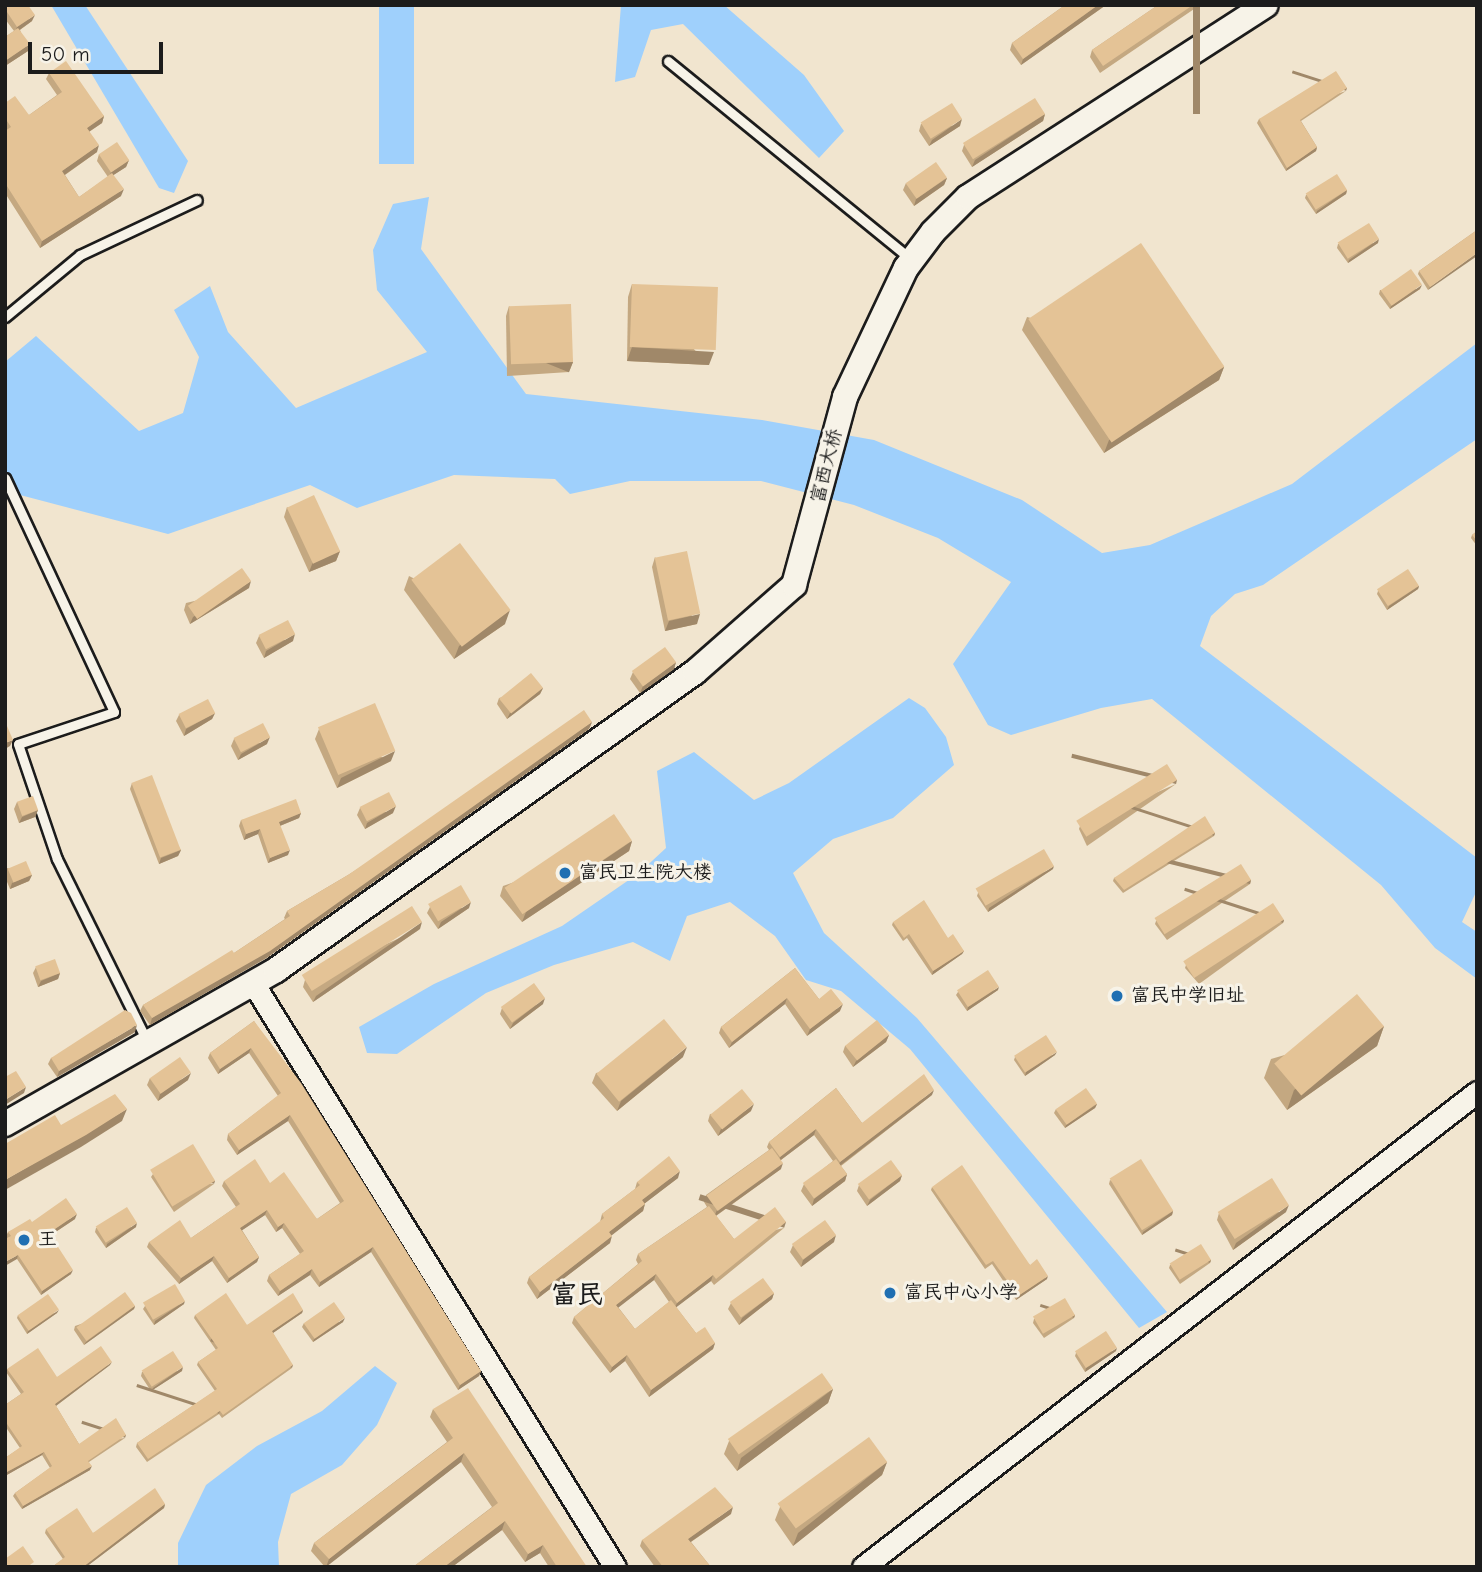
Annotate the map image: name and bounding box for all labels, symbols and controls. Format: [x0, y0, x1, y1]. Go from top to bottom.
scale bar [32, 28, 166, 72]
text: 50 m [41, 42, 90, 66]
street label: 富西大桥 [807, 426, 847, 506]
place label: 富民卫生院大楼 [579, 862, 712, 884]
marker: 富民卫生院大楼 [557, 865, 573, 881]
place label: 富民中学旧址 [1131, 985, 1245, 1007]
marker: 富民中学旧址 [1109, 988, 1125, 1004]
place label: 王 [38, 1229, 57, 1251]
marker: 王 [16, 1232, 32, 1248]
district label: 富民 [551, 1280, 603, 1312]
place label: 富民中心小学 [904, 1282, 1018, 1304]
marker: 富民中心小学 [882, 1285, 898, 1301]

